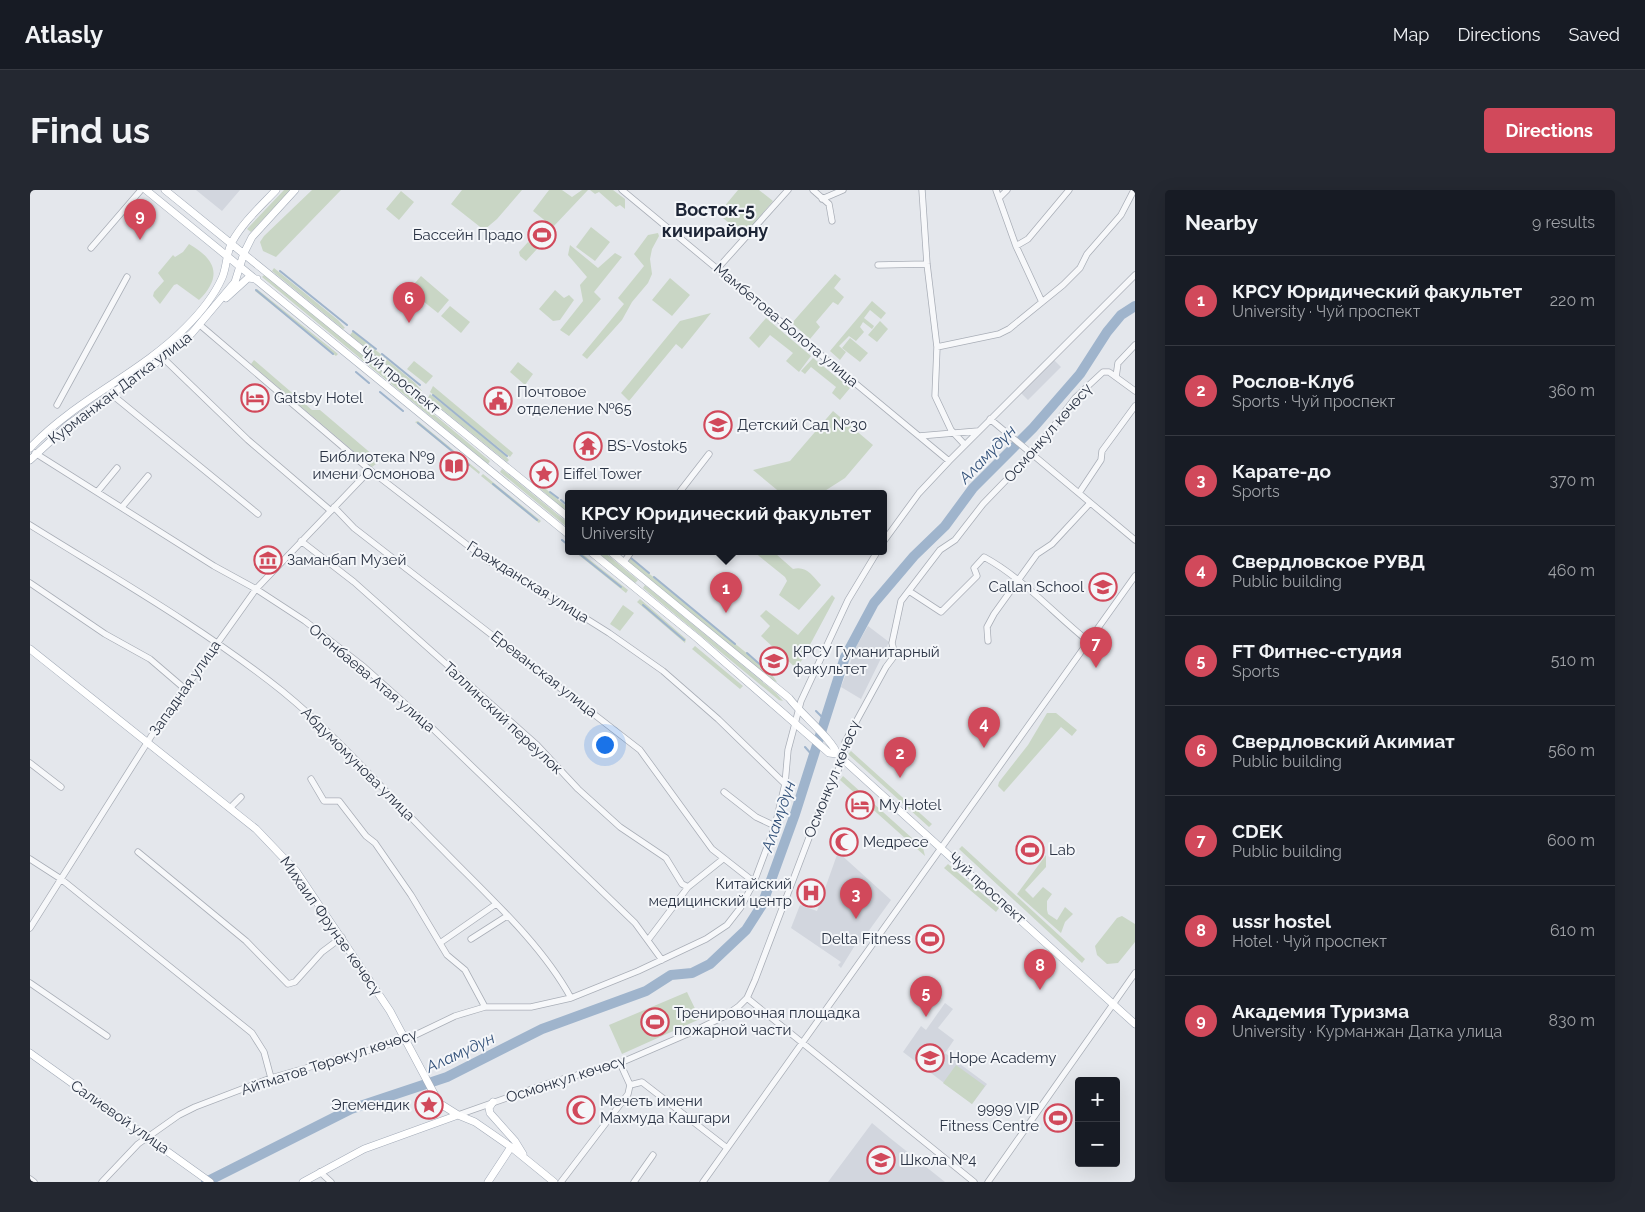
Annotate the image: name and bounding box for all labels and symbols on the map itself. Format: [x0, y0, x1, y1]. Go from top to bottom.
pin: 9 [124, 199, 156, 240]
district label: Восток-5 кичирайону [662, 199, 768, 241]
sports icon: Бассейн Прадо [527, 220, 557, 250]
place label: Бассейн Прадо [413, 226, 523, 244]
street label: Мамбетова Болота улица [710, 259, 862, 391]
pin: 6 [393, 282, 425, 323]
street label: Курманжан Датка улица [45, 328, 195, 448]
street label: Чуй проспект [356, 342, 444, 418]
street label: Осмонкул көчөсү [1000, 380, 1096, 486]
hotel icon: Gatsby Hotel [240, 383, 270, 413]
place label: Почтовое отделение №65 [517, 383, 632, 418]
public building icon: Почтовое отделение №65 [483, 386, 513, 416]
place label: Gatsby Hotel [274, 389, 364, 407]
school or university icon: Детский Сад №30 [703, 410, 733, 440]
place label: Детский Сад №30 [737, 416, 867, 434]
water label: Аламүдүн [954, 421, 1020, 488]
temple icon: BS-Vostok5 [573, 431, 603, 461]
place label: BS-Vostok5 [607, 437, 687, 455]
place label: Библиотека №9 имени Осмонова [312, 448, 435, 483]
library icon: Библиотека №9 имени Осмонова [439, 451, 469, 481]
place icon: Eiffel Tower [529, 459, 559, 489]
place label: Eiffel Tower [563, 465, 643, 483]
street label: Гражданская улица [464, 537, 592, 627]
museum icon: Заманбап Музей [253, 545, 283, 575]
place label: Заманбап Музей [287, 551, 406, 569]
pin: 1 [710, 572, 742, 613]
school or university icon: Callan School [1088, 572, 1118, 602]
place label: Callan School [989, 578, 1085, 596]
street label: Огонбаева Атая улица [305, 620, 439, 736]
street label: Ереванская улица [487, 627, 601, 721]
pin: 7 [1080, 627, 1112, 668]
street label: Западная улица [145, 637, 225, 739]
place label: КРСУ Гуманитарный факультет [793, 643, 940, 678]
school or university icon: КРСУ Гуманитарный факультет [759, 646, 789, 676]
street label: Таллинский переулок [440, 658, 567, 778]
street label: Абдумомунова улица [297, 703, 419, 825]
pin: 4 [968, 707, 1000, 748]
street label: Осмонкул көчөсү [800, 718, 864, 840]
your location [592, 732, 618, 758]
pin: 2 [884, 737, 916, 778]
water label: Аламүдүн [757, 778, 799, 855]
hotel icon: My Hotel [845, 790, 875, 820]
place label: My Hotel [879, 796, 942, 814]
mosque icon: Медресе [829, 827, 859, 857]
place label: Медресе [863, 833, 929, 851]
sports icon: Lab [1015, 835, 1045, 865]
place label: Lab [1049, 841, 1075, 859]
street label: Чуй проспект [945, 849, 1029, 927]
street label: Михаил Фрунзе көчөсү [276, 853, 386, 999]
place label: Китайский медицинский центр [648, 875, 792, 910]
hospital icon: Китайский медицинский центр [796, 878, 826, 908]
pin: 3 [840, 878, 872, 919]
sports icon: Delta Fitness [915, 924, 945, 954]
place label: Delta Fitness [821, 930, 911, 948]
pin: 8 [1024, 949, 1056, 990]
pin: 5 [910, 976, 942, 1017]
place label: Тренировочная площадка пожарной части [674, 1004, 860, 1039]
sports icon: Тренировочная площадка пожарной части [640, 1007, 670, 1037]
street label: Айтматов Төрөкул көчөсү [239, 1025, 419, 1099]
water label: Аламүдүн [422, 1028, 498, 1077]
school or university icon: Hope Academy [915, 1043, 945, 1073]
place label: Hope Academy [949, 1049, 1057, 1067]
street label: Осмонкул көчөсү [504, 1051, 628, 1107]
street label: Салиевой улица [67, 1076, 173, 1158]
place icon: Эгемендик [414, 1090, 444, 1120]
place label: Мечеть имени Махмуда Кашгари [600, 1092, 730, 1127]
mosque icon: Мечеть имени Махмуда Кашгари [566, 1095, 596, 1125]
place label: Эгемендик [331, 1096, 410, 1114]
place label: 9999 VIP Fitness Centre [939, 1100, 1039, 1135]
sports icon: 9999 VIP Fitness Centre [1043, 1103, 1073, 1133]
school or university icon: Школа №4 [866, 1145, 896, 1175]
place label: Школа №4 [900, 1151, 976, 1169]

